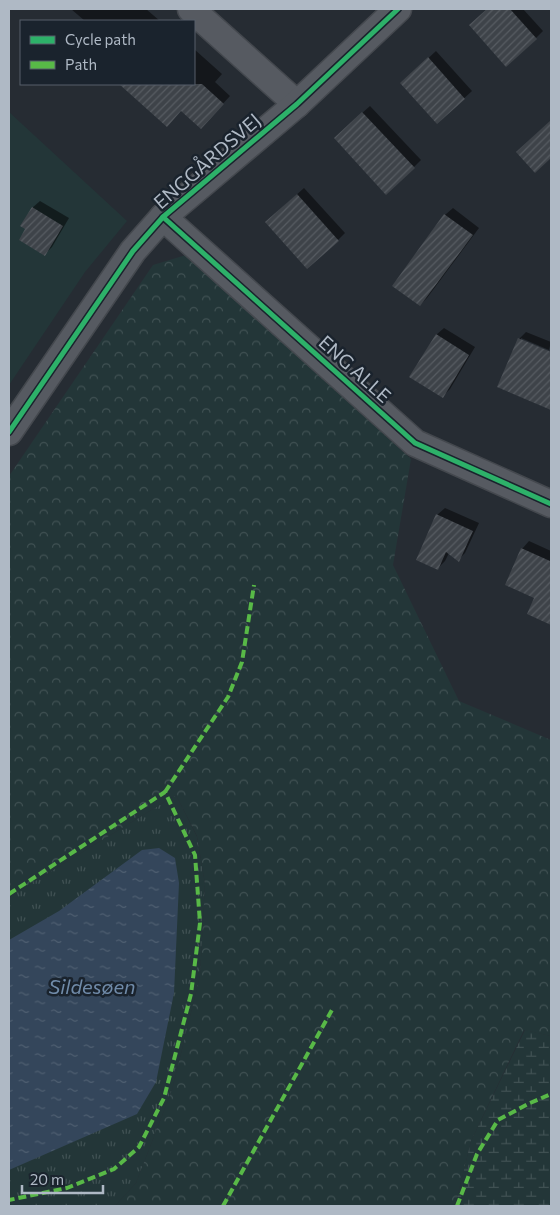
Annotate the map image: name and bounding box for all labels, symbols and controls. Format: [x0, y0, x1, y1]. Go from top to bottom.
legend [20, 20, 195, 85]
text: Cycle path [65, 30, 136, 48]
text: Path [65, 55, 97, 73]
street label: ENGGÅRDSVEJ [148, 107, 265, 213]
street label: ENG ALLE [314, 330, 396, 407]
water label: Sildesøen [48, 974, 136, 998]
scale bar [22, 1162, 104, 1194]
text: 20 m [30, 1170, 64, 1188]

